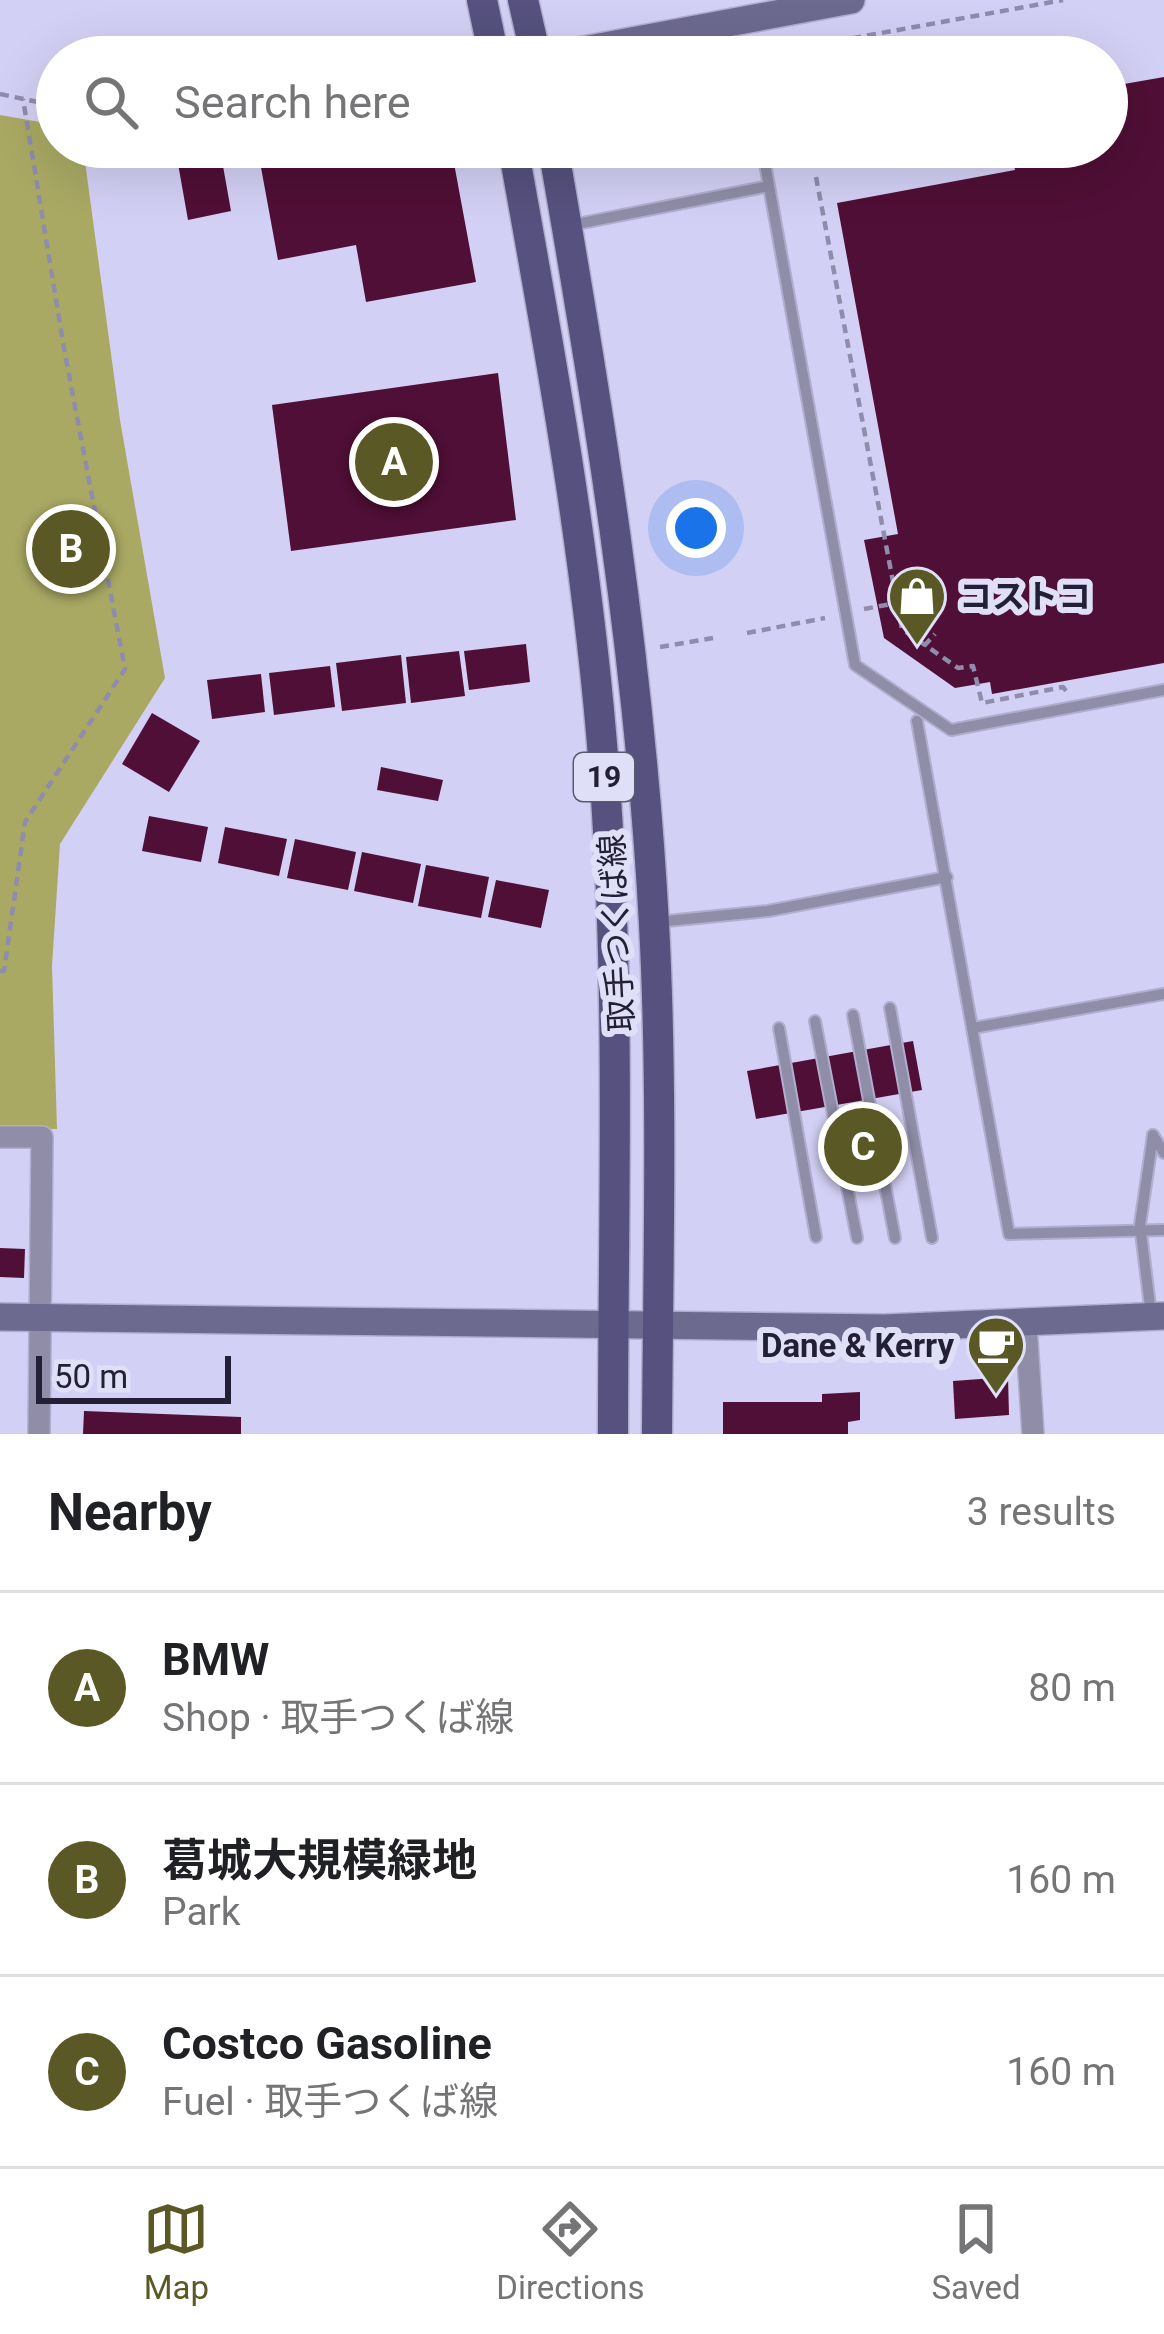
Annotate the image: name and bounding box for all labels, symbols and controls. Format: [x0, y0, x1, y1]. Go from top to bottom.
search box [36, 36, 1128, 168]
icon: search [78, 69, 144, 135]
text: Search here [174, 76, 411, 129]
pin: A [355, 417, 433, 507]
your location [666, 498, 726, 558]
pin: B [32, 504, 110, 594]
shop icon: コストコ [886, 565, 948, 647]
place label: コストコ [959, 577, 1091, 616]
road number: 19 [574, 753, 634, 801]
street label: 取手つくば線 [592, 833, 641, 1033]
pin: C [824, 1102, 902, 1192]
cafe icon: Dane & Kerry [965, 1314, 1027, 1396]
place label: Dane & Kerry [761, 1326, 954, 1365]
scale bar [36, 1350, 231, 1403]
text: 50 m [54, 1357, 128, 1396]
text: Nearby [48, 1483, 212, 1542]
text: 3 results [967, 1489, 1116, 1535]
text: BMW [162, 1633, 270, 1686]
text: A [74, 1665, 100, 1711]
text: 80 m [1028, 1665, 1116, 1711]
text: Shop · 取手つくば線 [162, 1695, 514, 1741]
text: 葛城大規模緑地 [162, 1834, 477, 1887]
text: B [75, 1857, 99, 1903]
text: 160 m [1006, 1857, 1116, 1903]
text: Park [162, 1889, 241, 1935]
text: Costco Gasoline [162, 2017, 492, 2070]
text: C [74, 2049, 100, 2095]
text: 160 m [1006, 2049, 1116, 2095]
text: Fuel · 取手つくば線 [162, 2079, 498, 2125]
tab: Map [143, 2196, 209, 2307]
tab: Directions [496, 2196, 645, 2307]
tab: Saved [931, 2196, 1021, 2307]

